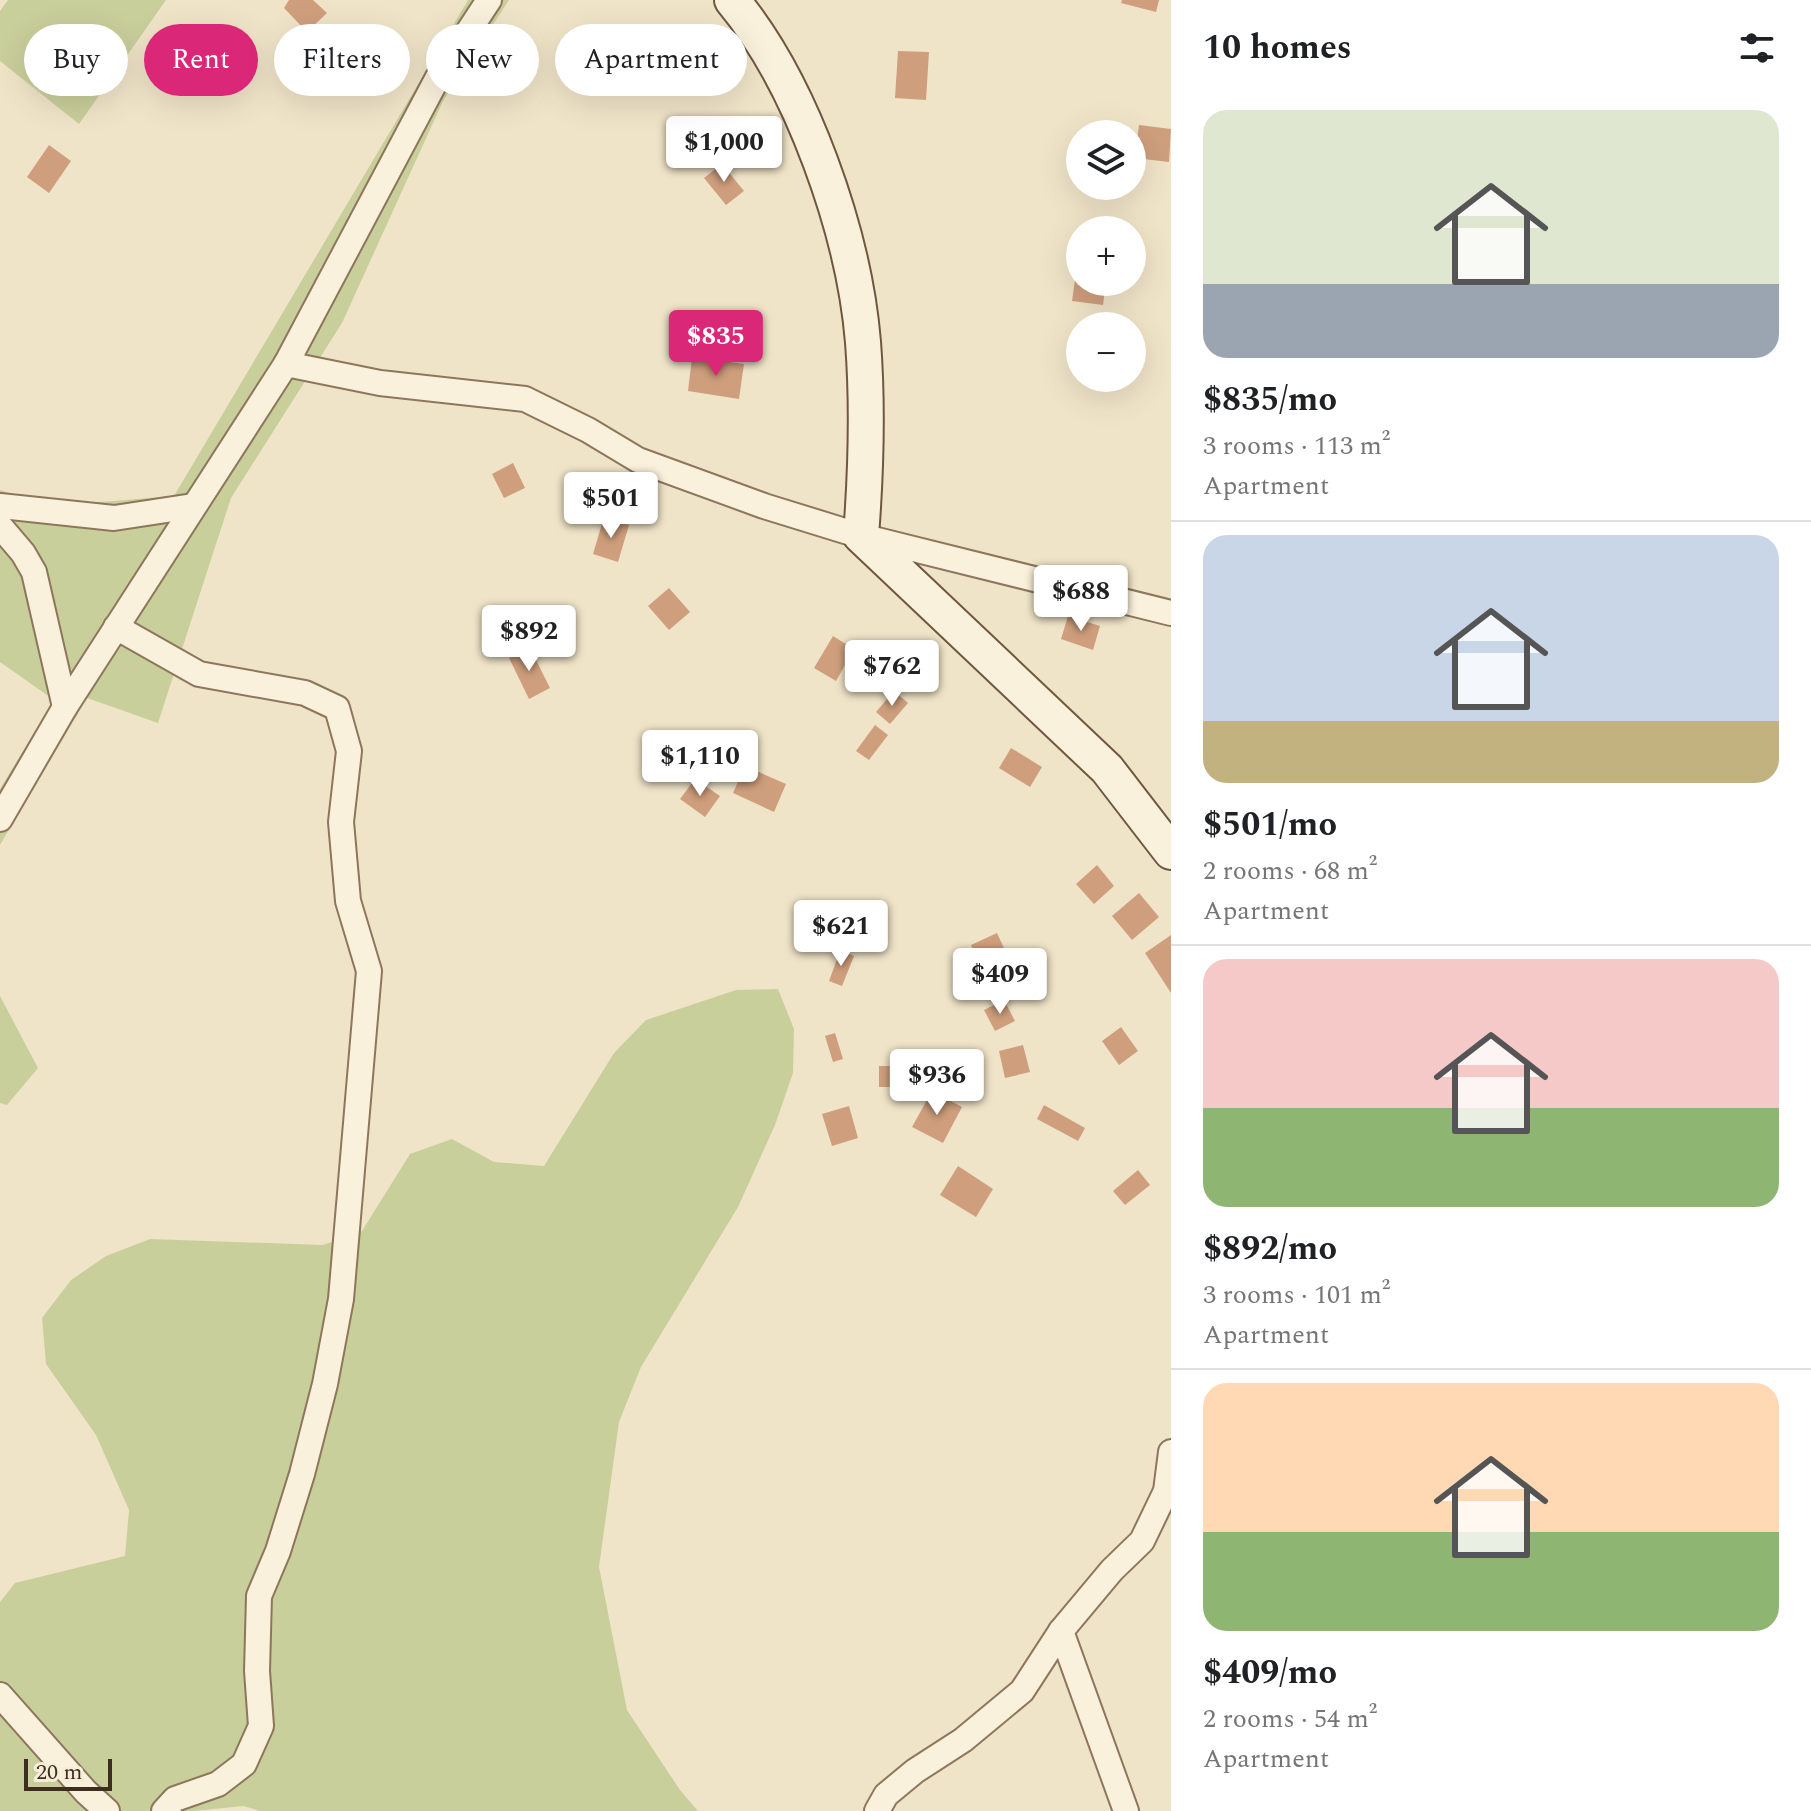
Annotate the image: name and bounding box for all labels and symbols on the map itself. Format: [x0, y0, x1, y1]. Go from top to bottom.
pin: $1,000 [659, 116, 789, 184]
pin: $835 [669, 310, 763, 378]
pin: $501 [564, 472, 658, 540]
pin: $688 [1034, 565, 1128, 633]
pin: $892 [482, 605, 576, 673]
pin: $762 [845, 640, 939, 708]
pin: $1,110 [635, 730, 765, 798]
pin: $621 [794, 900, 888, 968]
pin: $409 [953, 948, 1047, 1016]
pin: $936 [890, 1049, 984, 1117]
scale bar [24, 1755, 112, 1791]

